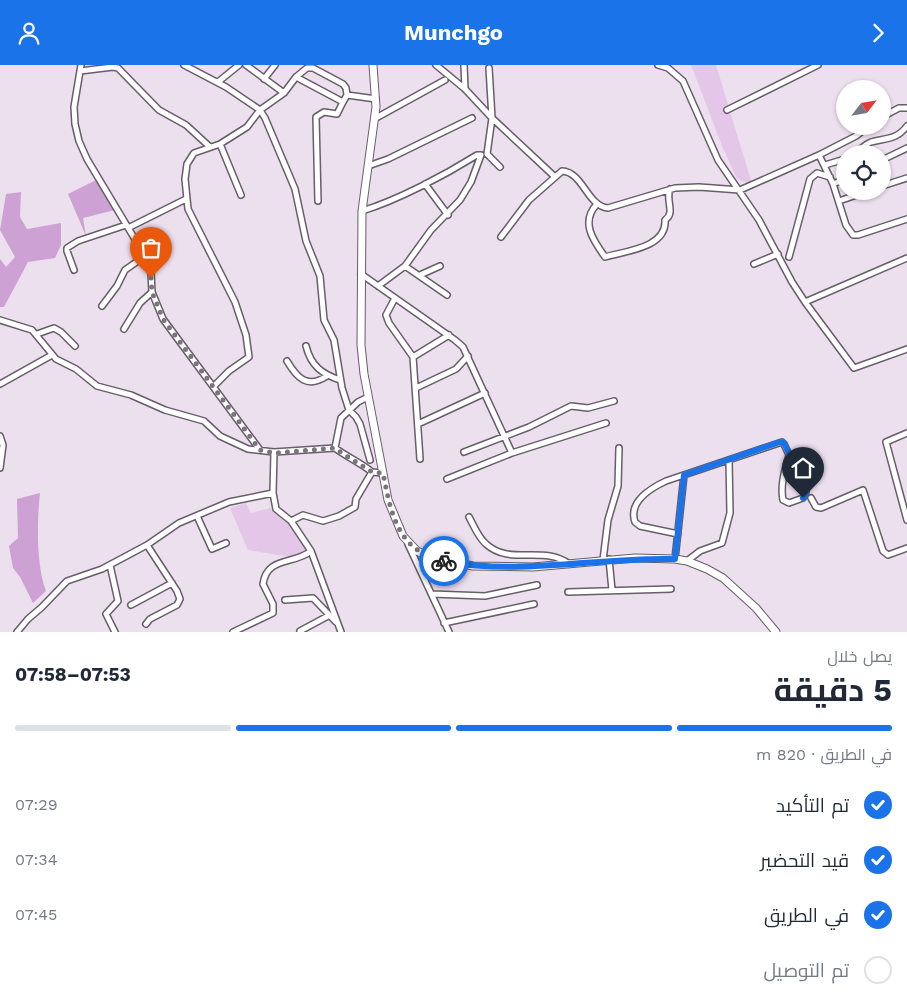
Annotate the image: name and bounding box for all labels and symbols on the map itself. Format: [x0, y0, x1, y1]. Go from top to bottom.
north arrow [836, 80, 891, 135]
pin [130, 227, 172, 278]
pin [782, 447, 824, 498]
courier [419, 536, 469, 586]

